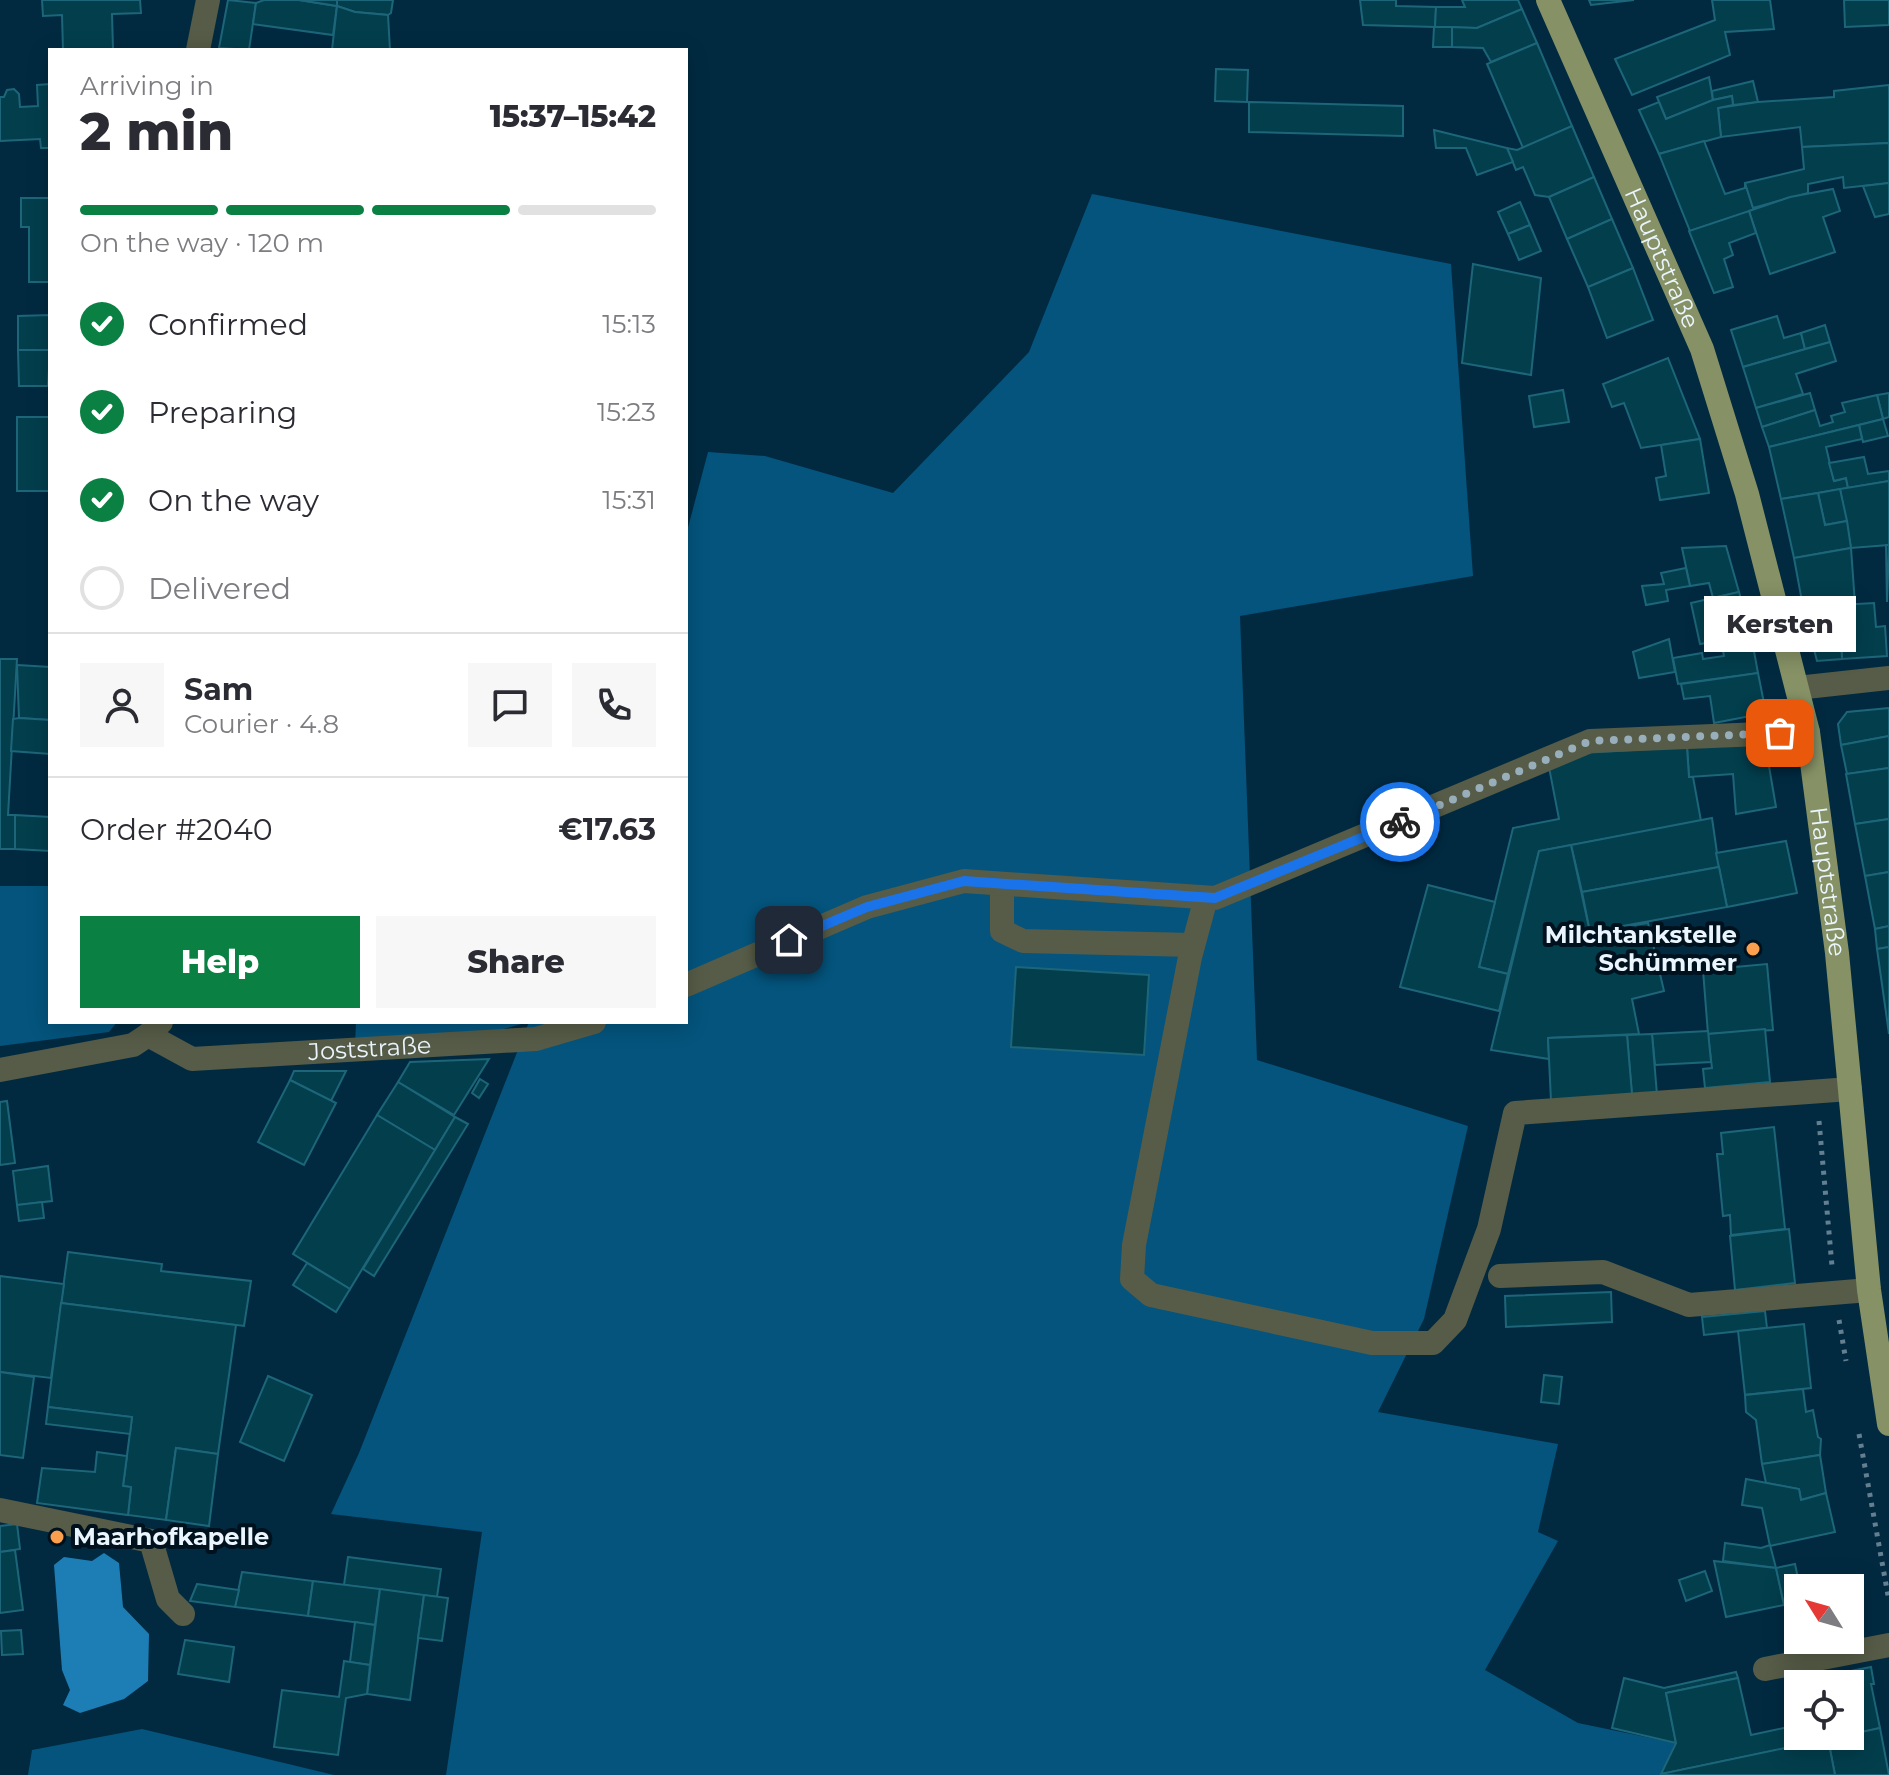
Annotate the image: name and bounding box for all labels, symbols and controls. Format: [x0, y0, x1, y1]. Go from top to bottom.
text: Arriving in [80, 70, 214, 102]
text: 15:37–15:42 [490, 98, 656, 135]
text: 2 min [80, 100, 233, 163]
street label: Hauptstraße [1619, 183, 1706, 333]
text: On the way · 120 m [80, 227, 324, 259]
icon: check [80, 302, 124, 346]
text: Confirmed [148, 306, 308, 343]
text: 15:13 [602, 308, 656, 340]
icon: check [80, 390, 124, 434]
text: Preparing [148, 394, 297, 431]
text: 15:23 [597, 396, 656, 428]
icon: check [80, 478, 124, 522]
text: On the way [148, 482, 319, 519]
text: 15:31 [602, 484, 656, 516]
text: Delivered [148, 570, 291, 607]
callout: Kersten [1704, 597, 1856, 653]
text: Kersten [1726, 608, 1834, 640]
button: person [80, 663, 164, 747]
button: chat [468, 663, 552, 747]
button: phone [572, 663, 656, 747]
text: Sam [184, 671, 253, 708]
pin [1746, 699, 1814, 767]
text: Courier · 4.8 [184, 708, 339, 740]
icon: bag [1758, 711, 1802, 755]
courier [1360, 782, 1440, 862]
icon: bike [1378, 800, 1422, 844]
street label: Hauptstraße [1804, 805, 1852, 958]
text: Order #2040 [80, 811, 273, 848]
text: €17.63 [558, 811, 656, 848]
pin [755, 906, 823, 974]
button: Help [80, 916, 360, 1008]
button: Share [376, 916, 656, 1008]
icon: home [767, 918, 811, 962]
place label: Milchtankstelle Schümmer [1545, 920, 1737, 977]
marker: Milchtankstelle Schümmer [1744, 940, 1762, 958]
street label: Joststraße [306, 1030, 432, 1066]
place label: Maarhofkapelle [73, 1522, 269, 1551]
marker: Maarhofkapelle [48, 1528, 66, 1546]
north arrow [1784, 1574, 1864, 1654]
map controls [1784, 1574, 1864, 1750]
button: locate [1784, 1670, 1864, 1750]

